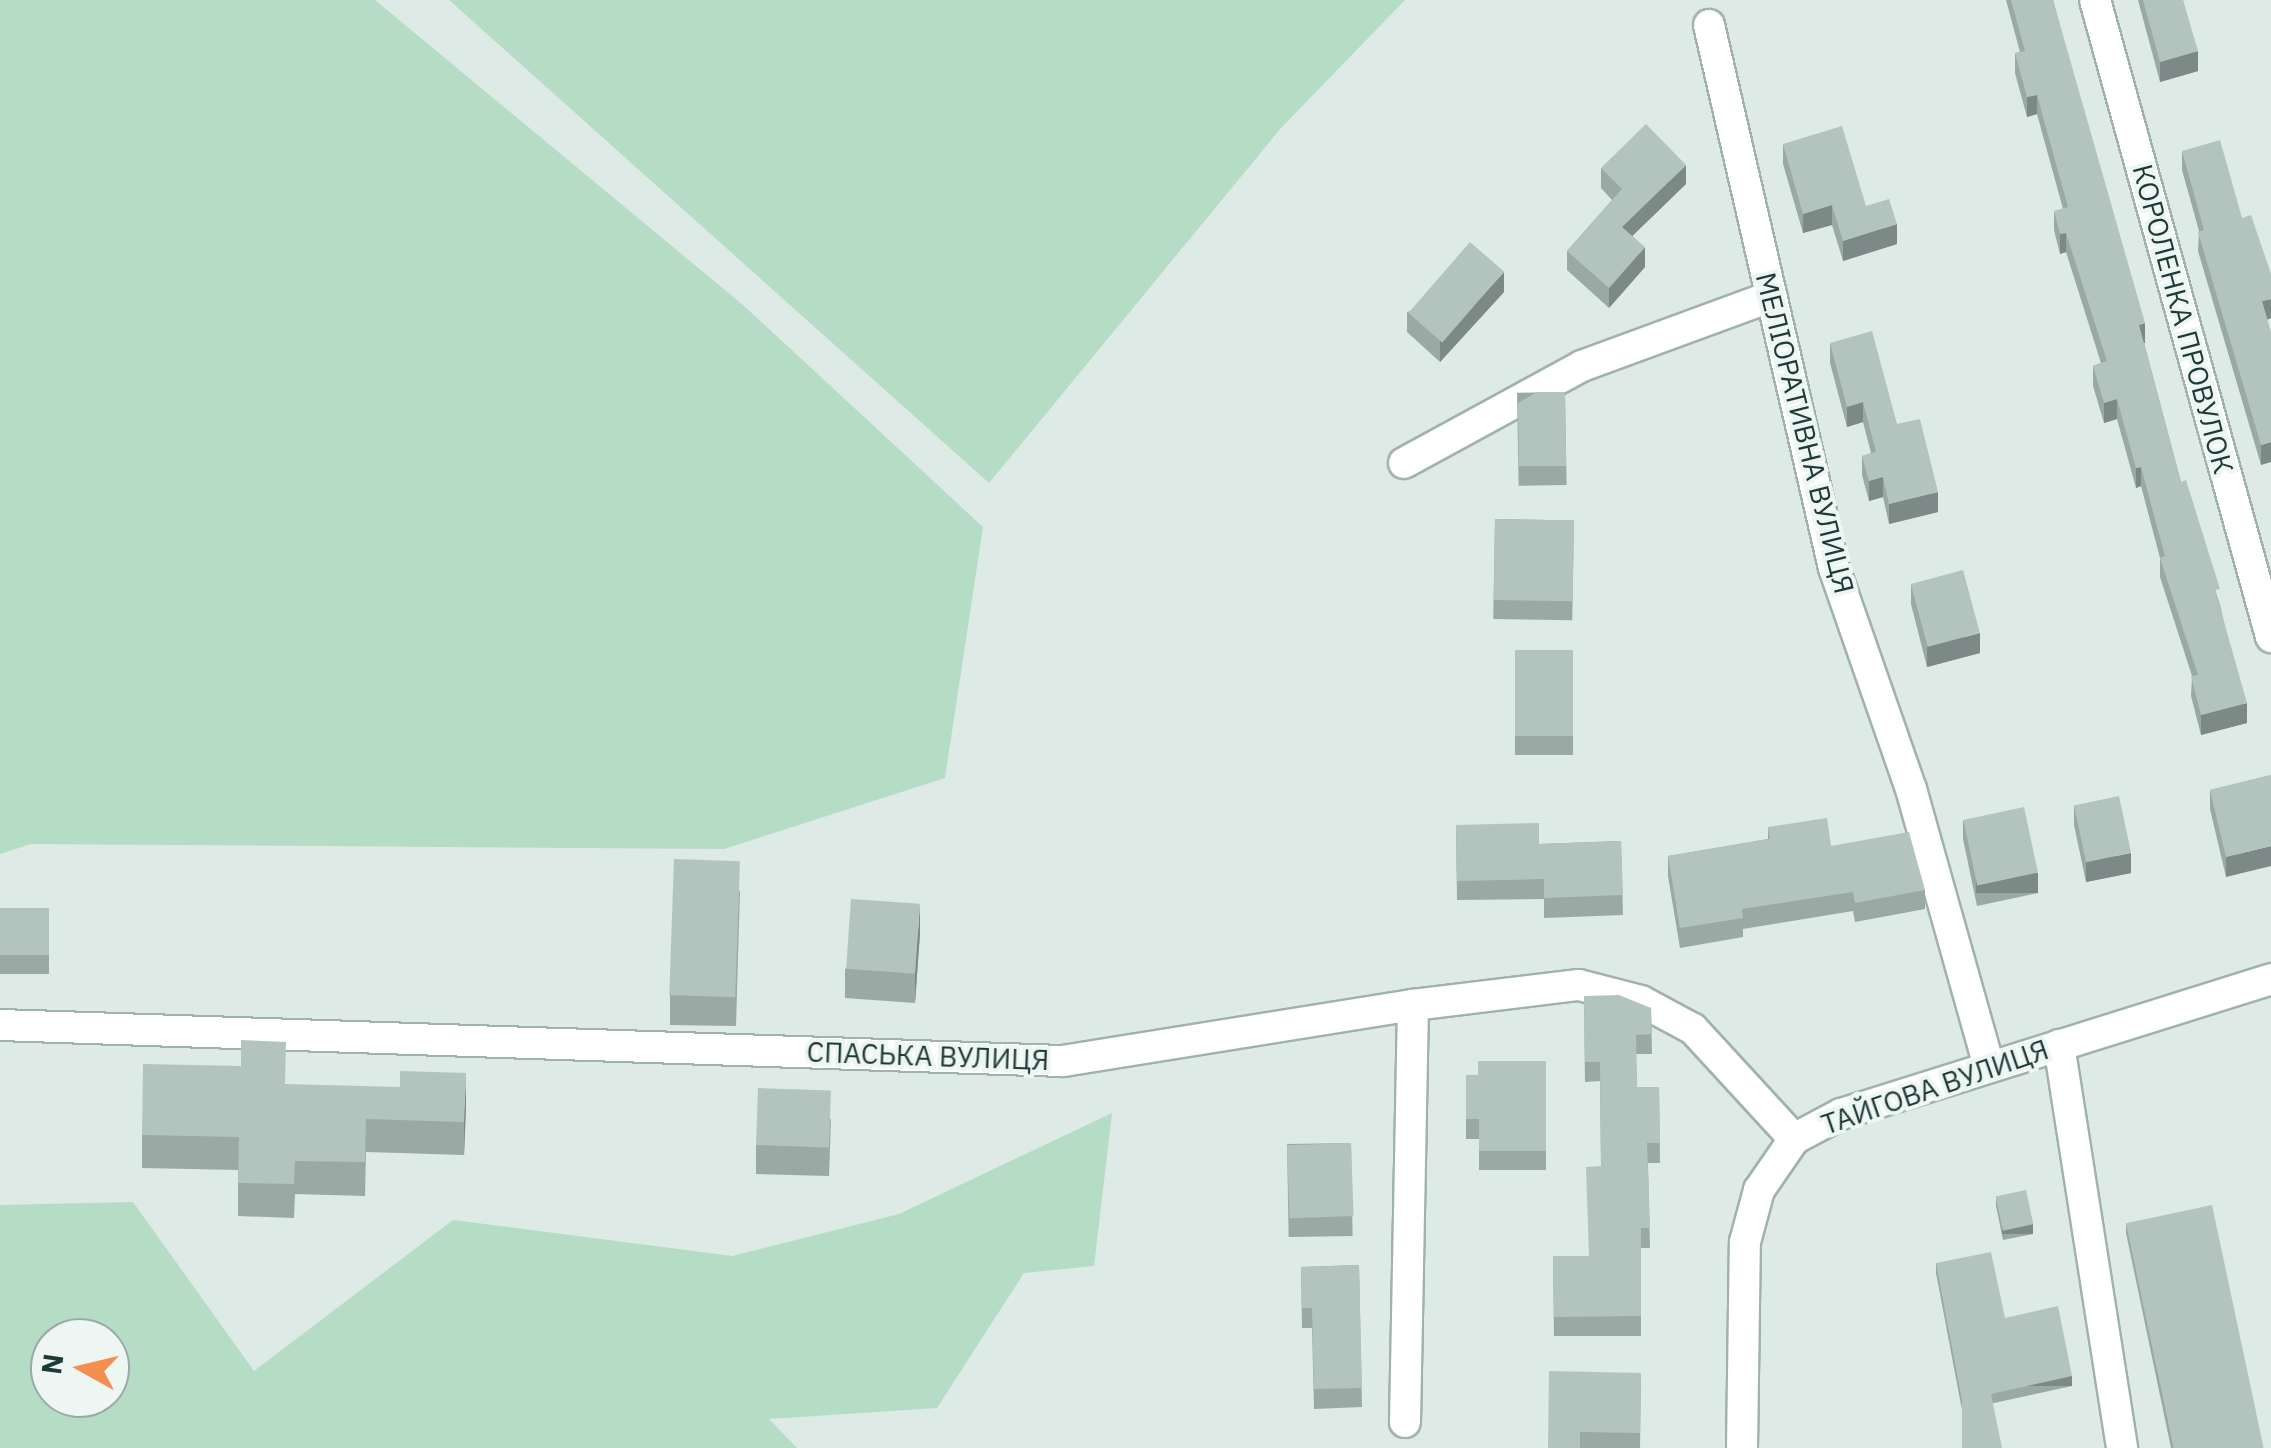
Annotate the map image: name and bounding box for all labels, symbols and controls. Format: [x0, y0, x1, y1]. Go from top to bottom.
street label: КОРОЛЕНКА ПРОВУЛОК [2126, 161, 2240, 477]
street label: МЕЛІОРАТИВНА ВУЛИЦЯ [1749, 269, 1861, 597]
street label: ТАЙГОВА ВУЛИЦЯ [1817, 1032, 2053, 1142]
street label: СПАСЬКА ВУЛИЦЯ [806, 1035, 1050, 1077]
north arrow [30, 1318, 130, 1418]
text: N [32, 1351, 72, 1377]

